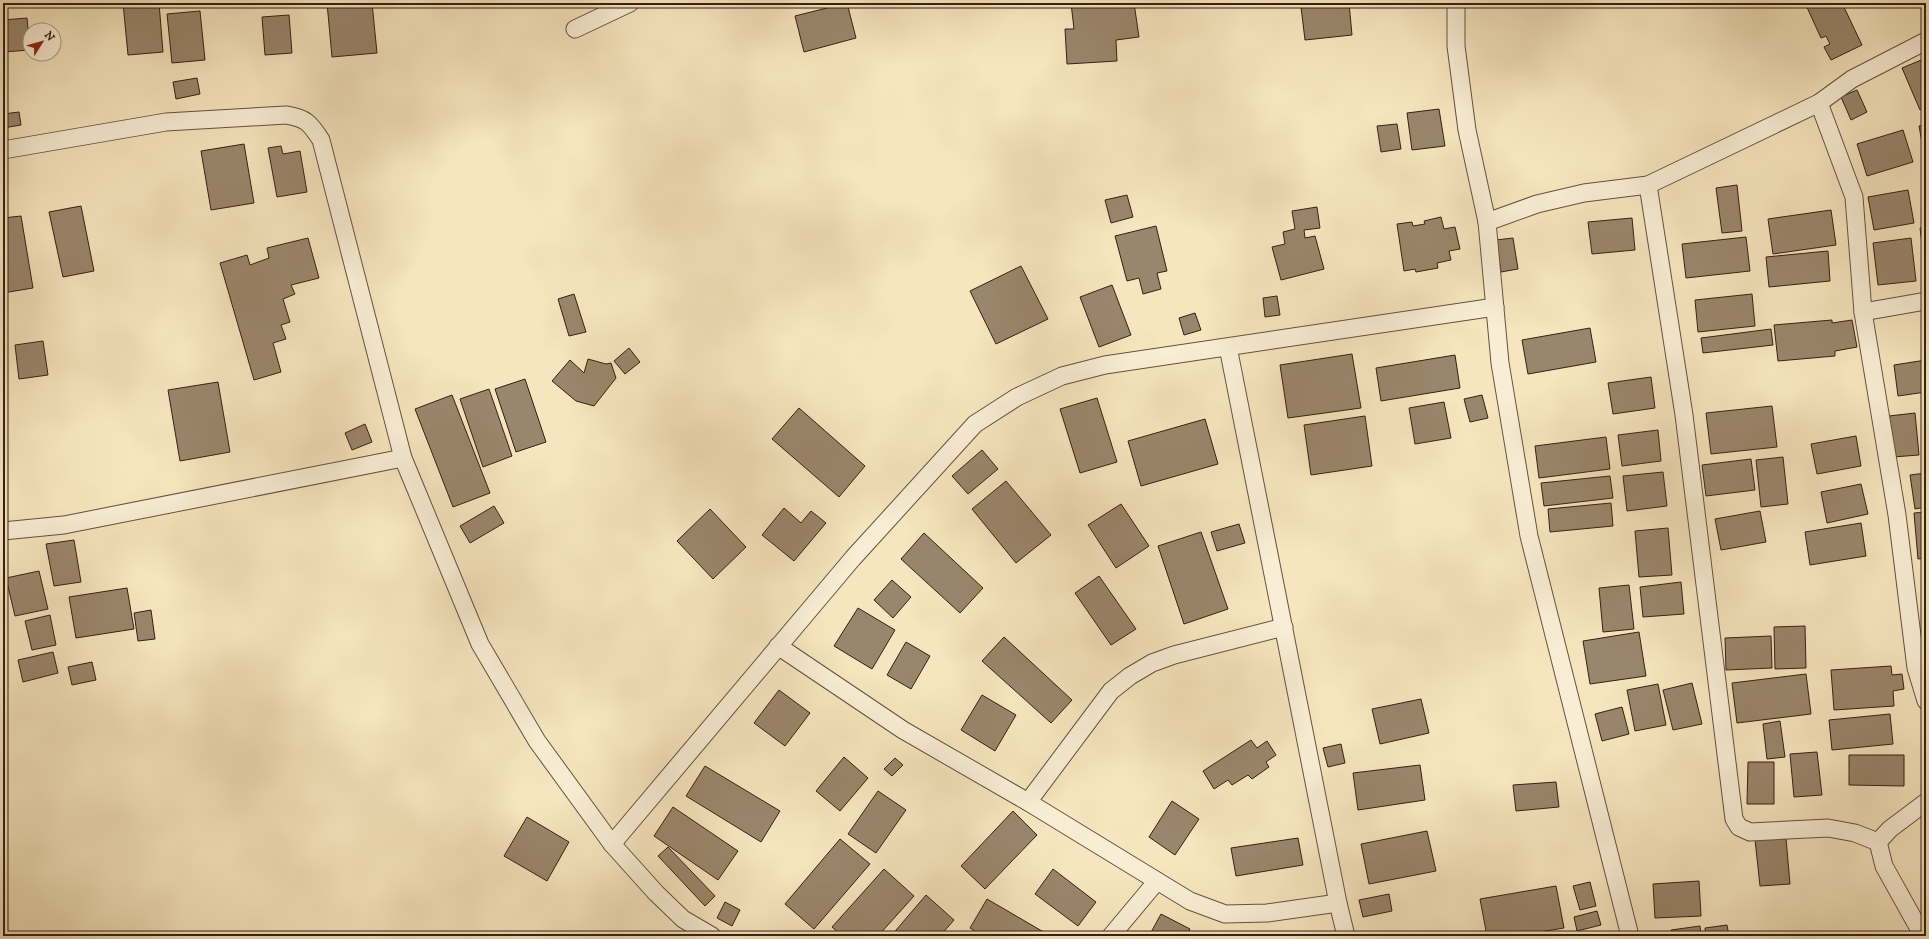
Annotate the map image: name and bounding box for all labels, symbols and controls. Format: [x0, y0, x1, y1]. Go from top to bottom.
north arrow [22, 22, 62, 62]
text: N [41, 29, 57, 44]

